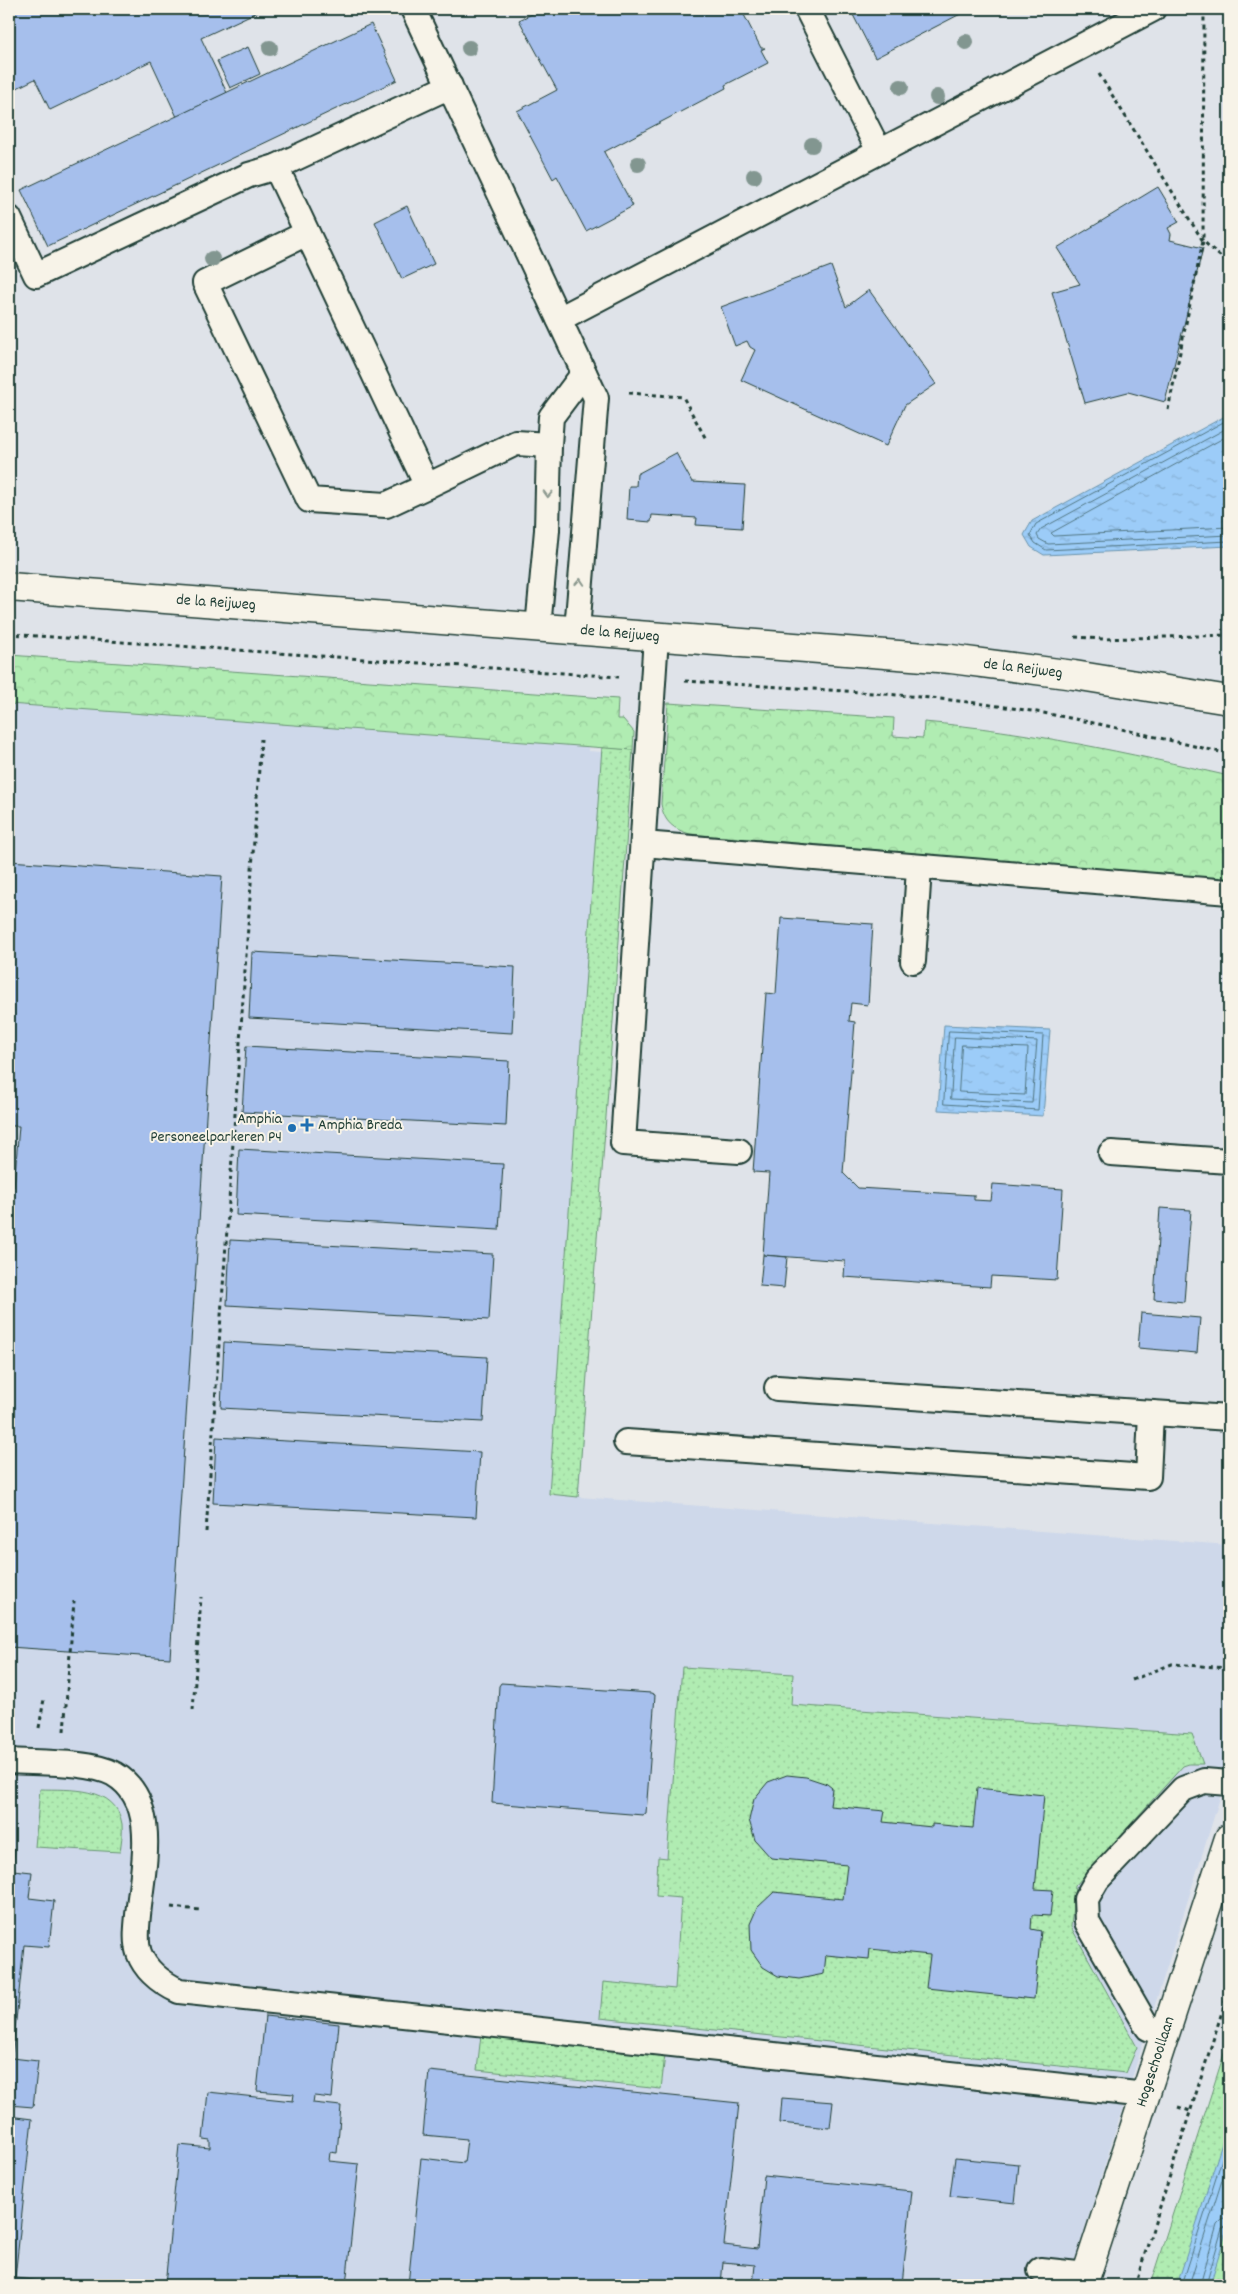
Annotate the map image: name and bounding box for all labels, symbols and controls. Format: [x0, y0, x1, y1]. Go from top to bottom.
one-way arrow [543, 490, 553, 498]
one-way arrow [575, 578, 586, 586]
street label: de la Reijweg [176, 589, 256, 617]
street label: de la Reijweg [579, 619, 661, 649]
street label: de la Reijweg [982, 653, 1064, 685]
place label: Amphia Personeelparkeren P4 [150, 1108, 282, 1149]
place label: Amphia Breda [318, 1114, 403, 1137]
marker: Amphia Breda [300, 1118, 314, 1132]
marker: Amphia Personeelparkeren P4 [286, 1122, 298, 1134]
street label: Hogeschoollaan [1131, 2014, 1181, 2110]

